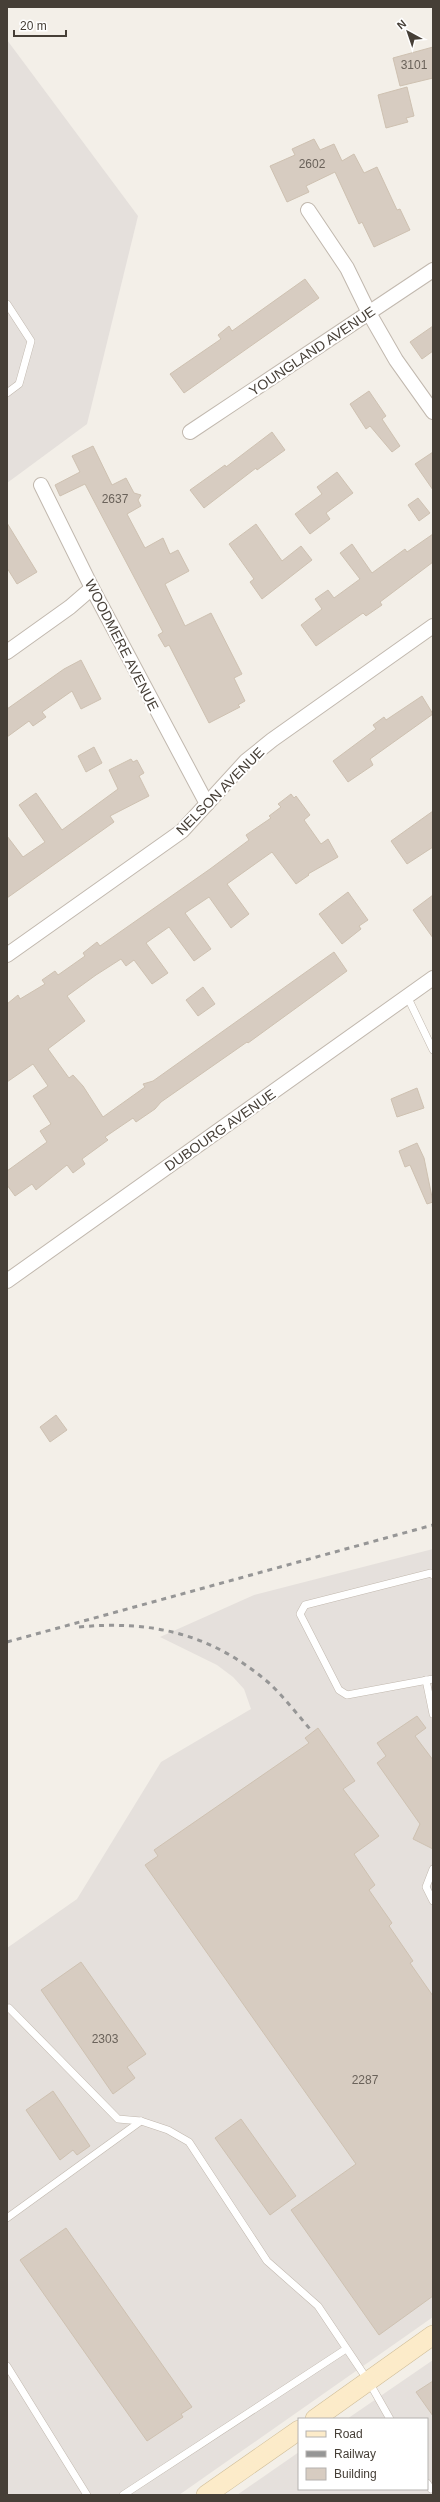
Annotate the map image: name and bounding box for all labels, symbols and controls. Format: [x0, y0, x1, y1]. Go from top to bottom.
scale bar [14, 12, 66, 38]
north arrow [388, 12, 428, 52]
text: N [395, 17, 409, 31]
text: 20 m [20, 19, 47, 33]
house number: 3101 [401, 58, 428, 72]
house number: 2602 [299, 157, 326, 171]
street label: YOUNGLAND AVENUE [246, 303, 378, 399]
house number: 2637 [102, 492, 129, 506]
street label: WOODMERE AVENUE [82, 577, 162, 713]
street label: NELSON AVENUE [173, 744, 267, 838]
street label: DUBOURG AVENUE [162, 1086, 278, 1174]
house number: 2303 [92, 2032, 119, 2046]
house number: 2287 [352, 2073, 379, 2087]
legend [298, 2418, 428, 2490]
text: Road [334, 2427, 363, 2441]
text: Railway [334, 2447, 376, 2461]
text: Building [334, 2467, 377, 2481]

